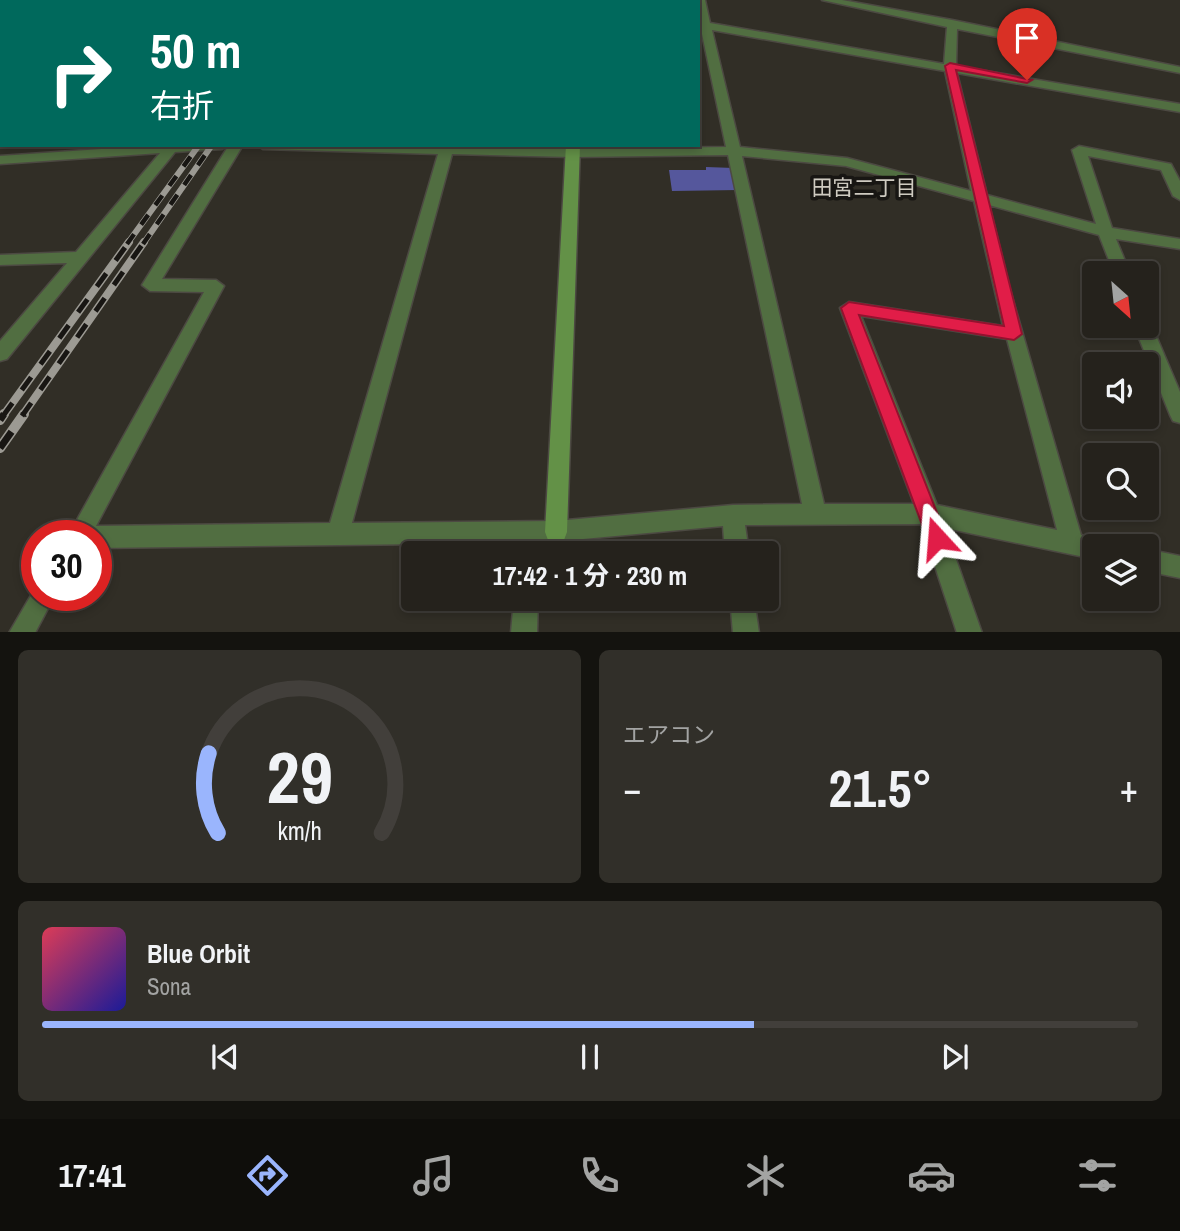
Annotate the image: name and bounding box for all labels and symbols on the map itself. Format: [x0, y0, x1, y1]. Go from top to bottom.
pin [997, 8, 1057, 80]
district label: 田宮二丁目 [812, 173, 917, 202]
north arrow [1082, 261, 1158, 338]
position arrow [900, 501, 974, 575]
speed limit sign: 30 [21, 520, 112, 611]

